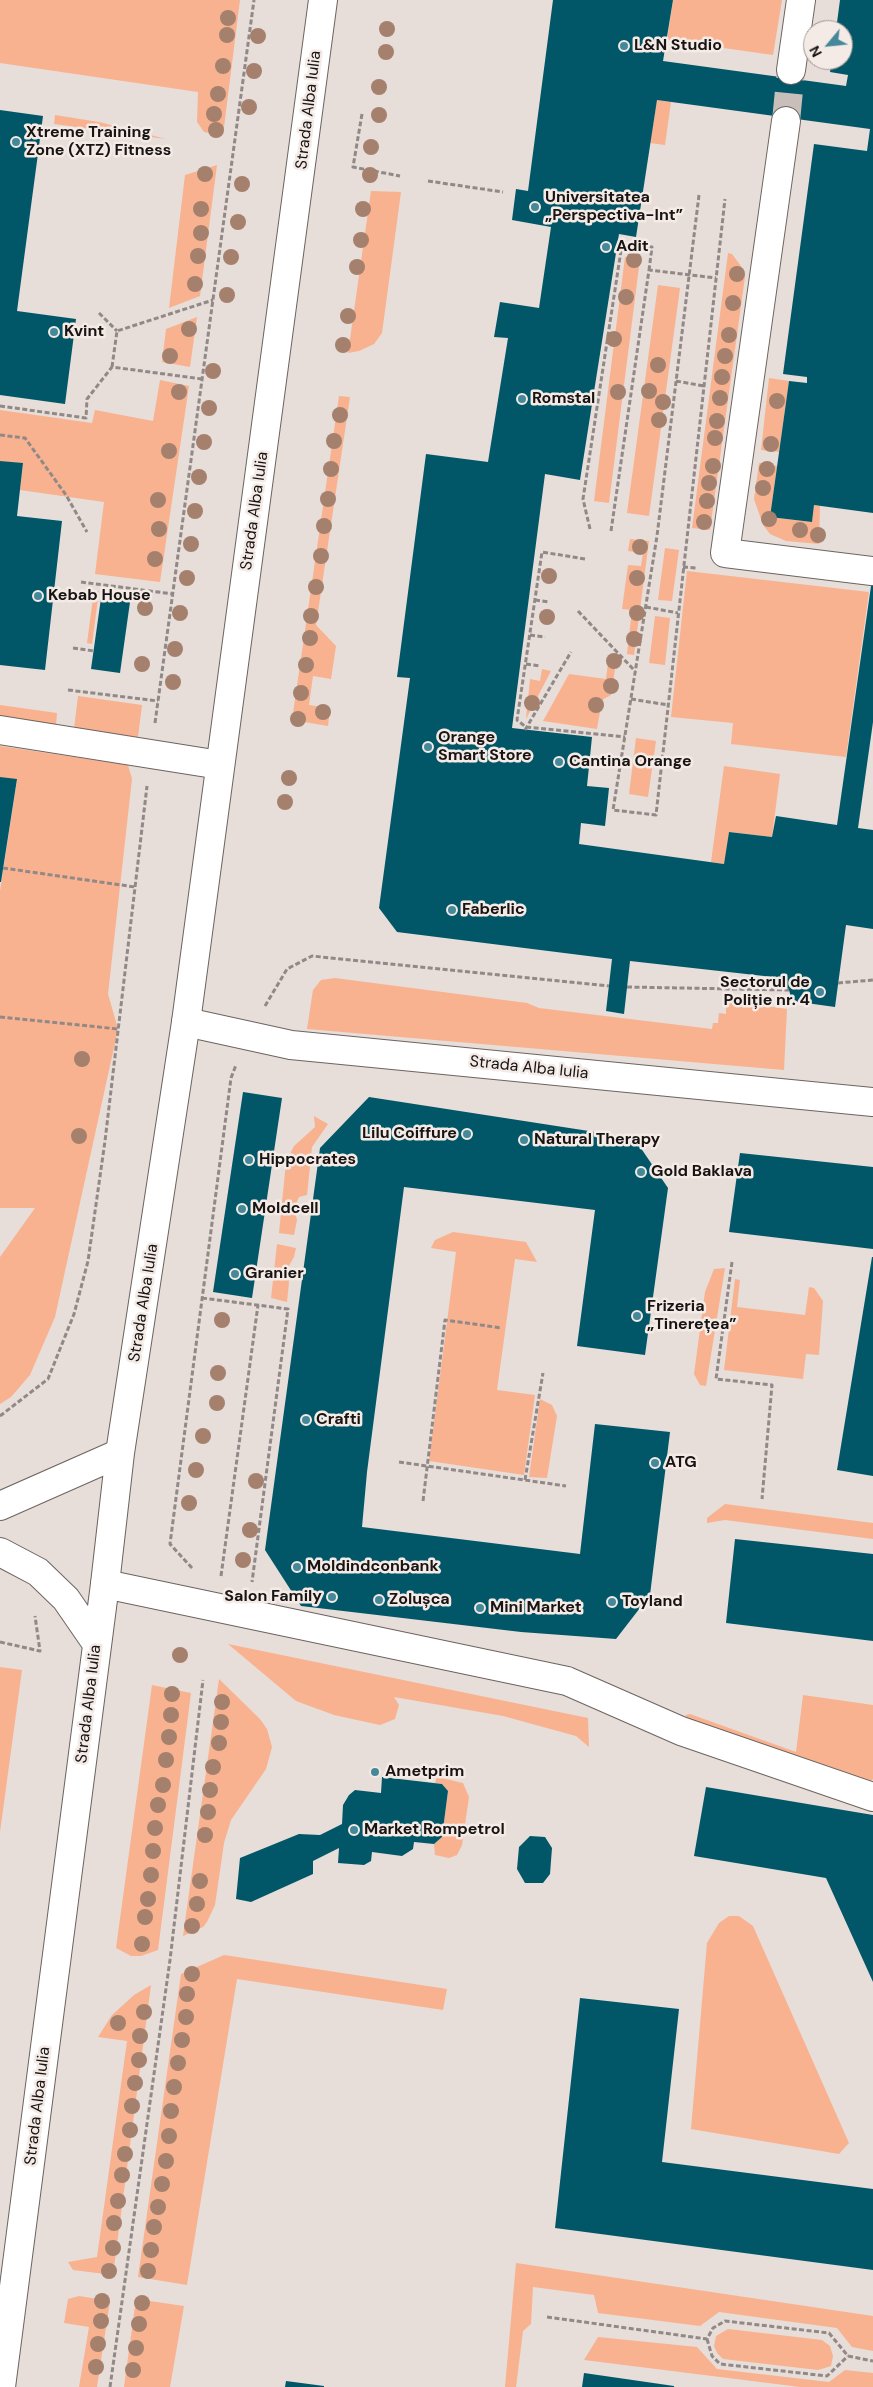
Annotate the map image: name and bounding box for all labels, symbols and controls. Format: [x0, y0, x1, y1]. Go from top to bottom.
north arrow [803, 20, 853, 70]
place label: L&N Studio [634, 36, 722, 56]
marker: L&N Studio [618, 40, 630, 52]
text: N [805, 43, 826, 60]
street label: Strada Alba Iulia [292, 50, 326, 170]
place label: Xtreme Training Zone (XTZ) Fitness [26, 123, 171, 161]
marker: Xtreme Training Zone (XTZ) Fitness [10, 136, 22, 148]
place label: Universitatea „Perspectiva-Int” [545, 188, 683, 226]
marker: Universitatea „Perspectiva-Int” [529, 201, 541, 213]
place label: Adit [616, 237, 649, 257]
marker: Adit [600, 241, 612, 253]
place label: Kvint [64, 322, 104, 342]
marker: Kvint [48, 326, 60, 338]
place label: Romstal [532, 389, 595, 409]
marker: Romstal [516, 393, 528, 405]
street label: Strada Alba Iulia [237, 451, 273, 571]
place label: Kebab House [48, 586, 151, 606]
marker: Kebab House [32, 590, 44, 602]
place label: Orange Smart Store [438, 728, 532, 766]
marker: Orange Smart Store [422, 741, 434, 753]
place label: Cantina Orange [569, 752, 692, 772]
marker: Cantina Orange [553, 756, 565, 768]
place label: Faberlic [462, 900, 525, 920]
marker: Faberlic [446, 904, 458, 916]
place label: Sectorul de Poliție nr. 4 [720, 973, 810, 1011]
marker: Sectorul de Poliție nr. 4 [814, 986, 826, 998]
street label: Strada Alba Iulia [469, 1052, 589, 1084]
place label: Lilu Coiffure [362, 1124, 457, 1144]
marker: Lilu Coiffure [461, 1128, 473, 1140]
place label: Natural Therapy [534, 1130, 660, 1150]
marker: Natural Therapy [518, 1134, 530, 1146]
place label: Hippocrates [259, 1150, 356, 1170]
marker: Hippocrates [243, 1154, 255, 1166]
place label: Gold Baklava [651, 1162, 752, 1182]
marker: Gold Baklava [635, 1166, 647, 1178]
place label: Moldcell [252, 1199, 319, 1219]
marker: Moldcell [236, 1203, 248, 1215]
street label: Strada Alba Iulia [125, 1243, 163, 1363]
place label: Granier [245, 1264, 304, 1284]
marker: Granier [229, 1268, 241, 1280]
place label: Frizeria „Tinerețea” [647, 1297, 737, 1335]
marker: Frizeria „Tinerețea” [631, 1310, 643, 1322]
place label: Crafti [316, 1410, 361, 1430]
marker: Crafti [300, 1414, 312, 1426]
place label: ATG [665, 1453, 697, 1473]
marker: ATG [649, 1457, 661, 1469]
place label: Moldindconbank [307, 1557, 439, 1577]
marker: Moldindconbank [291, 1561, 303, 1573]
place label: Salon Family [224, 1587, 322, 1607]
place label: Zolușca [389, 1590, 450, 1610]
marker: Salon Family [326, 1591, 338, 1603]
place label: Toyland [622, 1592, 683, 1612]
marker: Zolușca [373, 1594, 385, 1606]
marker: Toyland [606, 1596, 618, 1608]
place label: Mini Market [490, 1598, 582, 1618]
marker: Mini Market [474, 1602, 486, 1614]
street label: Strada Alba Iulia [72, 1644, 106, 1764]
place label: Ametprim [385, 1762, 464, 1782]
marker: Ametprim [369, 1766, 381, 1778]
place label: Market Rompetrol [364, 1820, 505, 1840]
marker: Market Rompetrol [348, 1824, 360, 1836]
street label: Strada Alba Iulia [21, 2046, 55, 2166]

